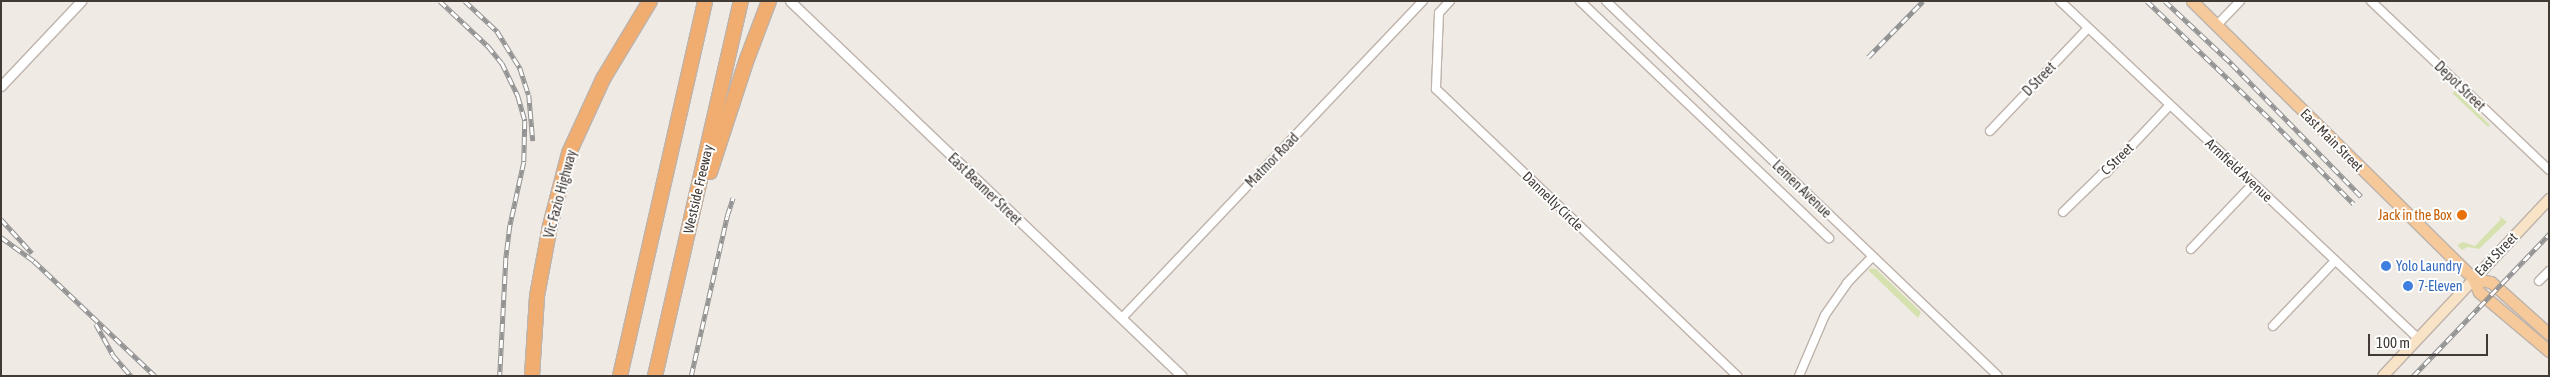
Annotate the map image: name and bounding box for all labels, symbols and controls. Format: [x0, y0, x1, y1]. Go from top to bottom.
street label: Depot Street [2431, 58, 2489, 114]
street label: D Street [2019, 59, 2059, 99]
street label: East Main Street [2297, 105, 2367, 175]
street label: Matmor Road [1242, 129, 1302, 191]
street label: Armfield Avenue [2202, 135, 2276, 205]
street label: C Street [2097, 139, 2137, 179]
street label: Westside Freeway [680, 143, 716, 235]
street label: Vic Fazio Highway [540, 148, 580, 240]
street label: East Beamer Street [945, 150, 1025, 228]
street label: Lemen Avenue [1769, 157, 1835, 221]
street label: Dannelly Circle [1519, 168, 1587, 234]
place label: Jack in the Box [2378, 207, 2452, 223]
marker: Jack in the Box [2456, 209, 2468, 221]
street label: East Street [2471, 229, 2521, 279]
place label: Yolo Laundry [2396, 258, 2462, 274]
marker: Yolo Laundry [2380, 260, 2392, 272]
place label: 7-Eleven [2418, 278, 2463, 294]
marker: 7-Eleven [2402, 280, 2414, 292]
scale bar [2370, 324, 2490, 356]
text: 100 m [2376, 334, 2410, 351]

